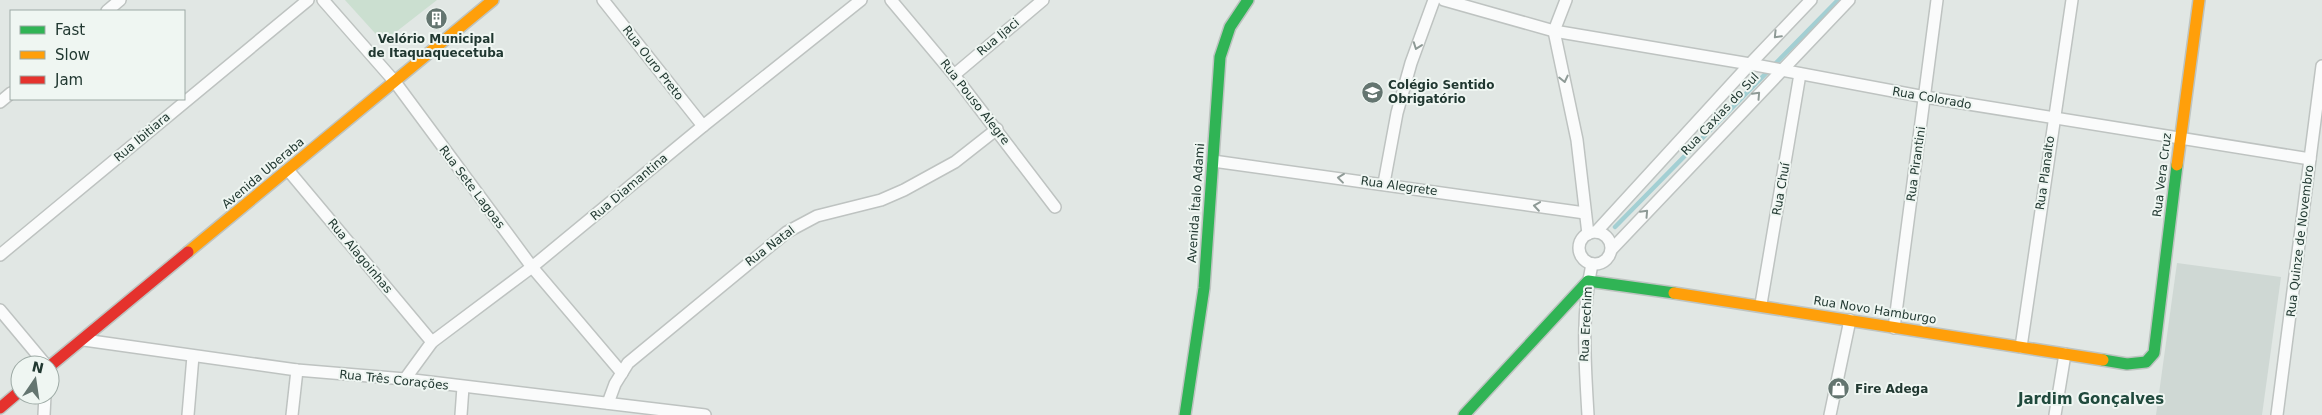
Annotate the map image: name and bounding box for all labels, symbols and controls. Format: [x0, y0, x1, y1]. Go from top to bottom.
building icon: Velório Municipal de Itaquaquecetuba [424, 6, 448, 30]
legend [10, 10, 185, 100]
street label: Rua Ijaci [974, 15, 1022, 59]
text: Fast [55, 21, 85, 39]
street label: Rua Ouro Preto [620, 23, 686, 103]
one-way arrow [1774, 29, 1783, 38]
place label: Velório Municipal de Itaquaquecetuba [368, 32, 504, 60]
one-way arrow [1413, 41, 1423, 50]
text: Slow [55, 46, 90, 64]
street label: Rua Pouso Alegre [937, 57, 1013, 147]
street label: Rua Caxias do Sul [1678, 70, 1762, 158]
text: Jam [54, 71, 83, 89]
one-way arrow [1558, 74, 1569, 83]
place label: Colégio Sentido Obrigatório [1388, 78, 1494, 106]
school or university icon: Colégio Sentido Obrigatório [1360, 80, 1384, 104]
street label: Rua Colorado [1891, 84, 1973, 112]
one-way arrow [1751, 92, 1760, 101]
street label: Rua Ibitiara [111, 110, 173, 164]
street label: Rua Pirantini [1904, 126, 1928, 202]
street label: Rua Vera Cruz [2150, 132, 2174, 218]
street label: Avenida Uberaba [219, 135, 307, 211]
street label: Rua Planalto [2033, 135, 2057, 211]
street label: Rua Sete Lagoas [436, 143, 508, 231]
street label: Avenida Ítalo Adami [1184, 143, 1207, 263]
street label: Rua Diamantina [588, 151, 670, 223]
street label: Rua Chuí [1769, 161, 1793, 217]
street label: Rua Quinze de Novembro [2284, 164, 2316, 318]
one-way arrow [1337, 173, 1345, 184]
street label: Rua Alegrete [1360, 174, 1438, 198]
one-way arrow [1533, 201, 1541, 212]
one-way arrow [1639, 210, 1648, 219]
street label: Rua Alagoinhas [325, 216, 395, 296]
street label: Rua Natal [743, 223, 797, 269]
street label: Rua Erechim [1577, 286, 1595, 362]
street label: Rua Novo Hamburgo [1813, 293, 1937, 327]
north arrow [10, 355, 60, 405]
text: N [30, 358, 45, 376]
street label: Rua Três Corações [339, 367, 449, 393]
shop icon: Fire Adega [1827, 377, 1851, 401]
place label: Fire Adega [1855, 382, 1928, 396]
district label: Jardim Gonçalves [2017, 390, 2164, 408]

